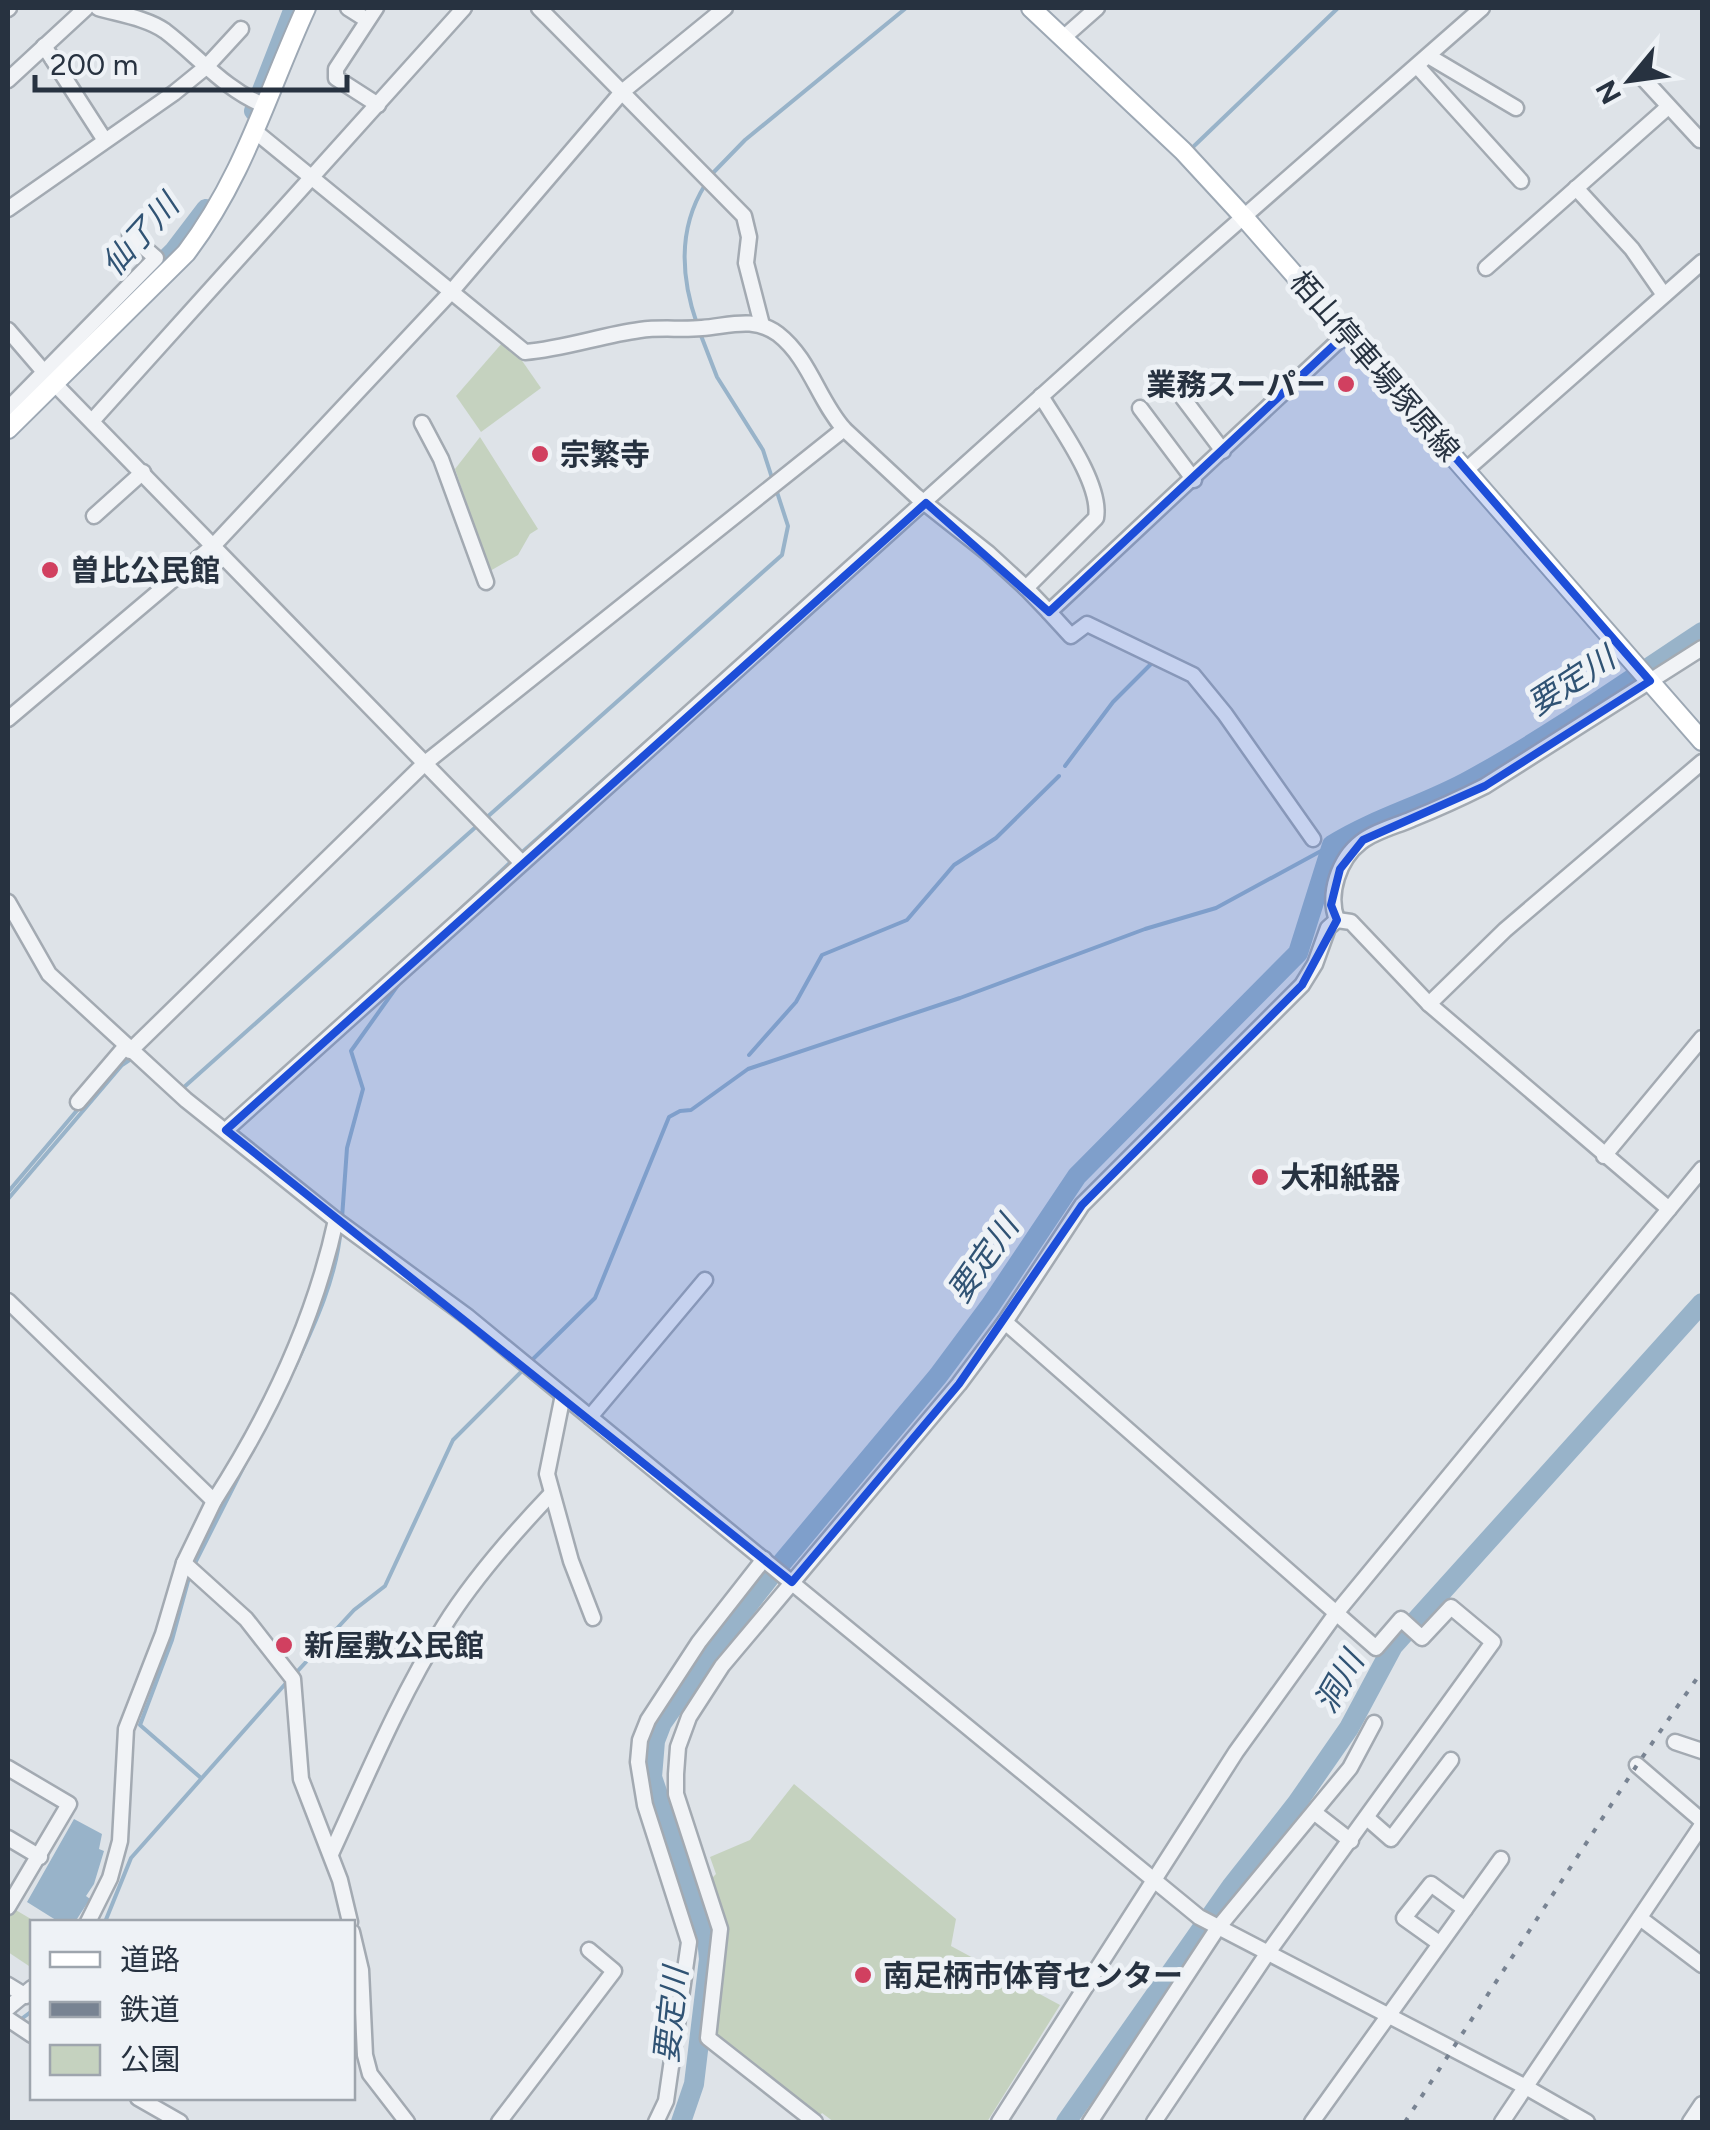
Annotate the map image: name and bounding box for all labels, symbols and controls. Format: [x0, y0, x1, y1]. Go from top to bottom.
scale bar [35, 30, 348, 92]
north arrow [1580, 30, 1680, 130]
text: 200 m [50, 46, 138, 83]
text: N [1588, 74, 1628, 110]
water label: 仙了川 [94, 184, 188, 283]
street label: 栢山停車場塚原線 [1282, 263, 1468, 469]
place label: 業務スーパー [1146, 366, 1326, 403]
marker: 業務スーパー [1335, 373, 1357, 395]
place label: 宗繁寺 [560, 436, 650, 473]
marker: 宗繁寺 [529, 443, 551, 465]
place label: 曽比公民館 [70, 552, 220, 589]
marker: 曽比公民館 [39, 559, 61, 581]
water label: 要定川 [1520, 637, 1624, 723]
place label: 大和紙器 [1280, 1159, 1400, 1196]
marker: 大和紙器 [1249, 1166, 1271, 1188]
water label: 要定川 [940, 1206, 1028, 1309]
place label: 新屋敷公民館 [304, 1627, 484, 1664]
marker: 新屋敷公民館 [273, 1634, 295, 1656]
water label: 洞川 [1307, 1642, 1373, 1719]
legend [30, 1920, 355, 2100]
text: 道路 [120, 1941, 180, 1978]
place label: 南足柄市体育センター [883, 1957, 1183, 1994]
water label: 要定川 [647, 1962, 695, 2065]
marker: 南足柄市体育センター [852, 1964, 874, 1986]
text: 鉄道 [120, 1991, 180, 2028]
text: 公園 [120, 2041, 180, 2078]

